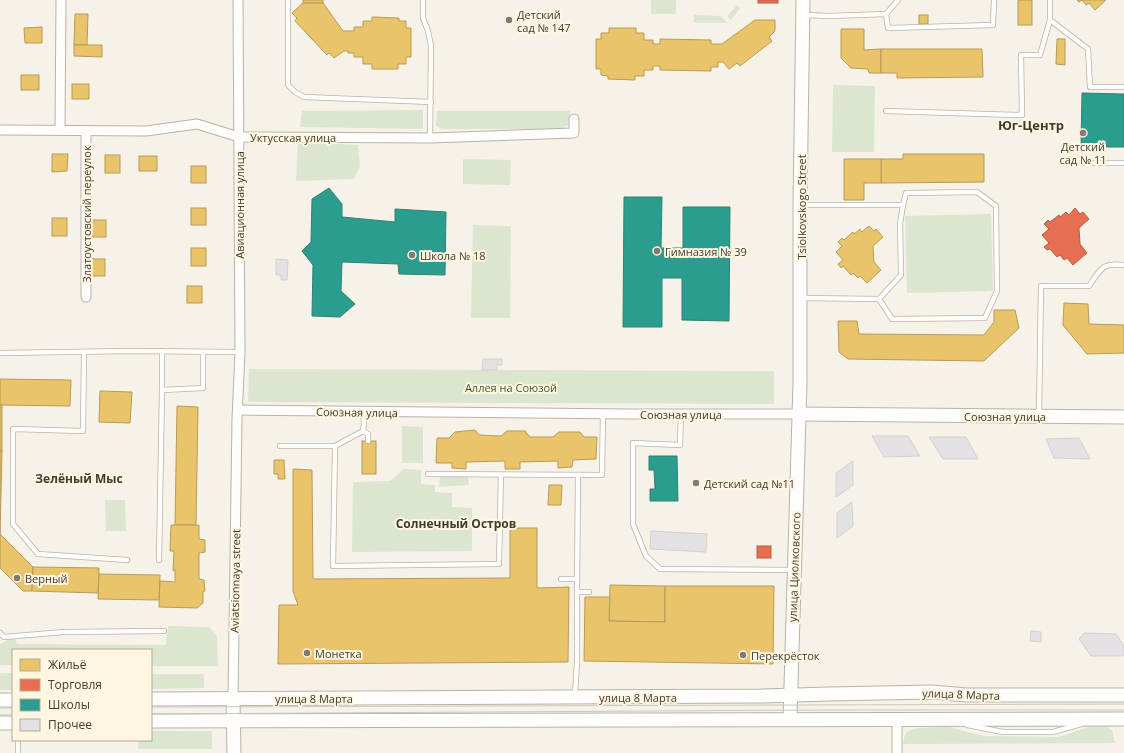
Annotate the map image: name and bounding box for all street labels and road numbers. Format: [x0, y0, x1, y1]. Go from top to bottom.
street label: Уктусская улица [250, 130, 336, 145]
street label: Златоустовский переулок [79, 145, 94, 283]
street label: Авиационная улица [232, 151, 247, 259]
street label: Tsiolkovskogo Street [794, 154, 809, 260]
street label: Союзная улица [316, 404, 398, 420]
street label: Союзная улица [640, 407, 722, 422]
street label: Союзная улица [964, 409, 1046, 424]
street label: улица Циолковского [785, 511, 803, 622]
street label: Aviatsionnaya street [227, 529, 243, 633]
street label: улица 8 Марта [922, 685, 1000, 703]
street label: улица 8 Марта [599, 690, 677, 705]
street label: улица 8 Марта [275, 691, 353, 706]

